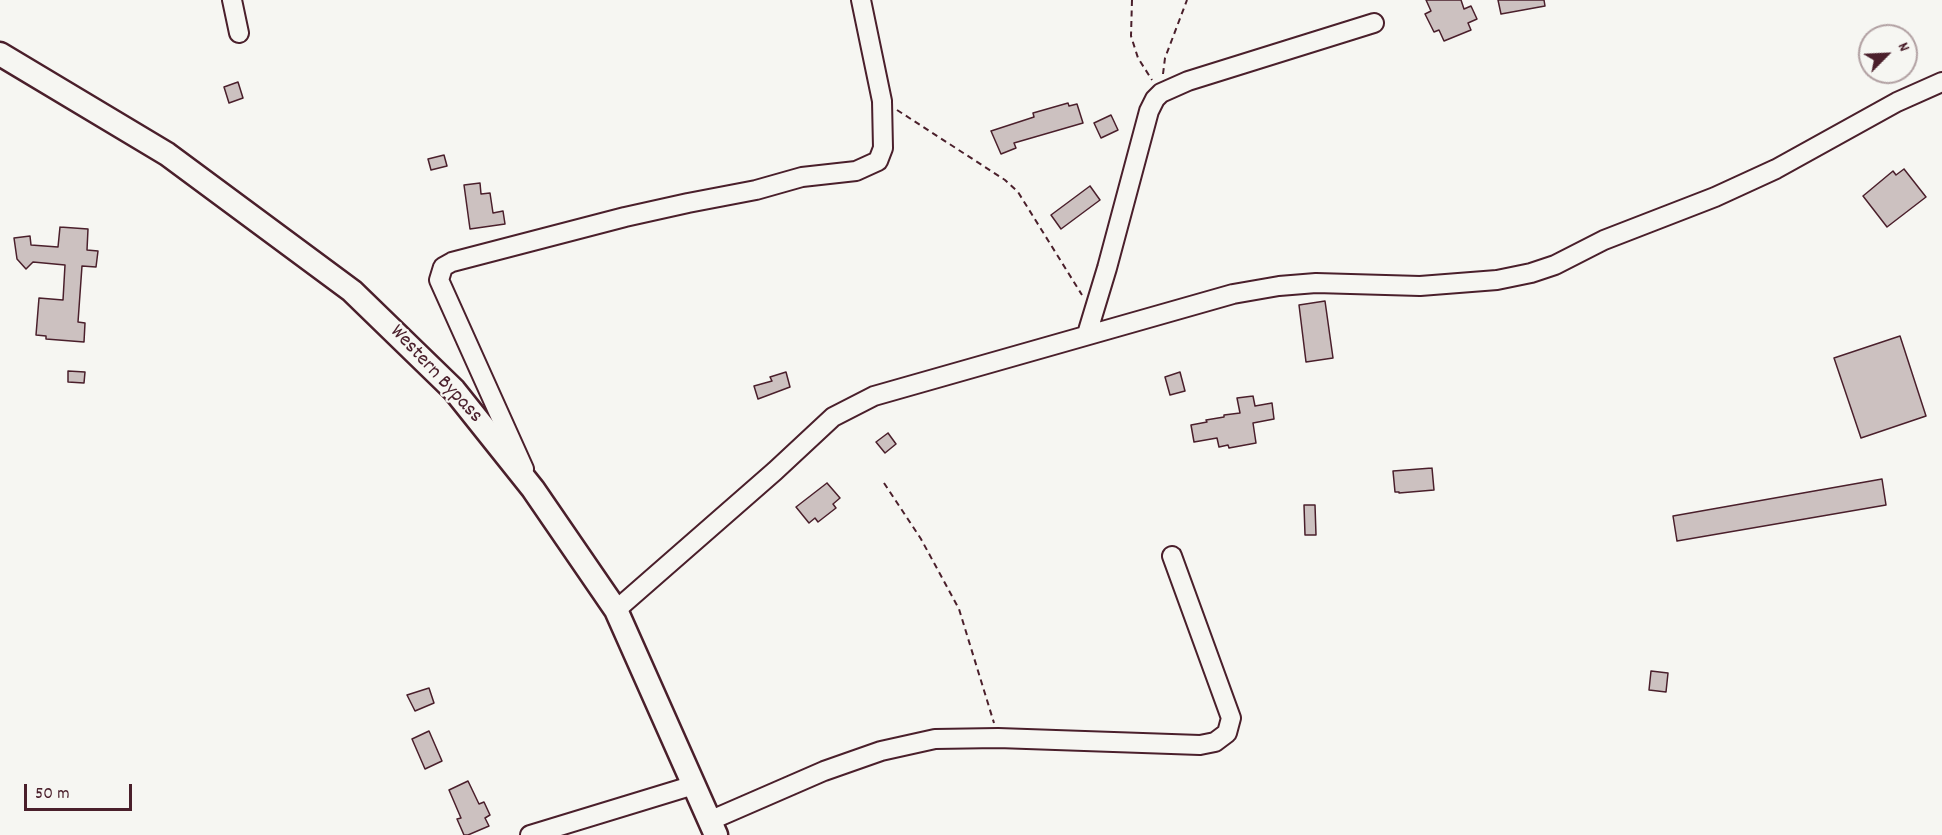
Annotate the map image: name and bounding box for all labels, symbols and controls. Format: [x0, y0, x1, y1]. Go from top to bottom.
north arrow [1858, 24, 1918, 84]
text: N [1891, 39, 1915, 56]
street label: Western Bypass [383, 321, 487, 429]
scale bar [27, 772, 135, 810]
text: 50 m [35, 782, 70, 807]

